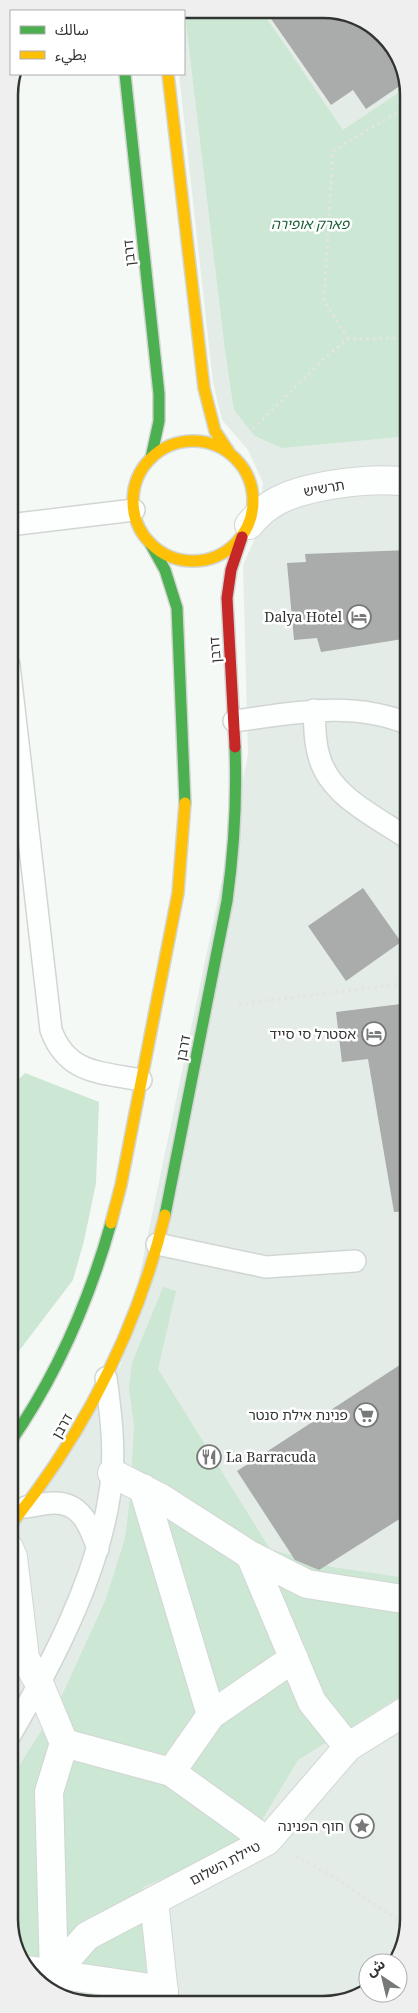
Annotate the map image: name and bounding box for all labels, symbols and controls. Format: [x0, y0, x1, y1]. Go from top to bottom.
legend [10, 10, 185, 75]
text: سالك [55, 19, 89, 39]
text: بطيء [55, 44, 87, 66]
park label: פארק אופירה [271, 214, 351, 233]
street label: דרבן [118, 238, 139, 267]
street label: תרשיש [302, 475, 346, 500]
hotel icon: Dalya Hotel [346, 604, 372, 630]
place label: Dalya Hotel [264, 607, 343, 626]
street label: דרבן [204, 636, 225, 664]
hotel icon: אסטרל סי סייד [361, 1021, 387, 1047]
place label: אסטרל סי סייד [270, 1024, 356, 1043]
street label: דרבן [171, 1033, 194, 1063]
supermarket icon: פנינת אילת סנטר [353, 1402, 379, 1428]
place label: פנינת אילת סנטר [249, 1405, 348, 1424]
street label: דרבן [47, 1409, 77, 1442]
restaurant icon: La Barracuda [196, 1444, 222, 1470]
place label: La Barracuda [226, 1447, 316, 1466]
place icon: חוף הפנינה [349, 1813, 375, 1839]
place label: חוף הפנינה [278, 1816, 344, 1835]
street label: טיילת השלום [186, 1836, 264, 1889]
north arrow [358, 1953, 408, 2003]
text: ش [362, 1954, 389, 1980]

